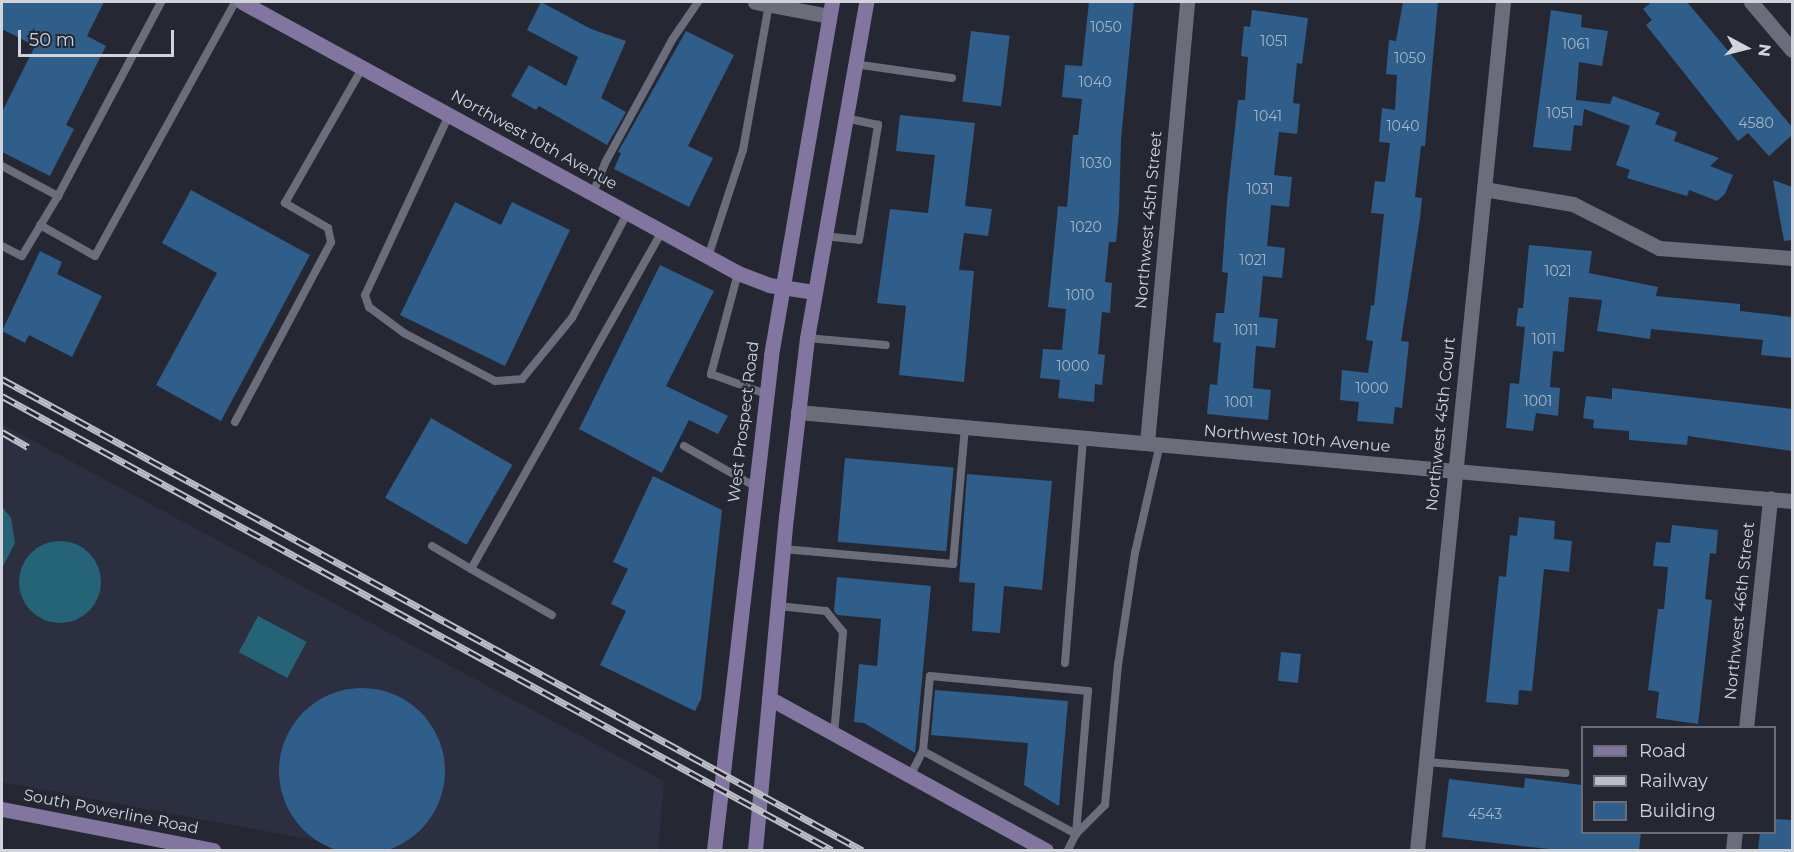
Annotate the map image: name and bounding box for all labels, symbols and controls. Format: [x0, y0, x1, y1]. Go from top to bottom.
scale bar [21, 18, 177, 56]
north arrow [1716, 18, 1776, 78]
house number: 1050 [1090, 19, 1122, 35]
text: 50 m [29, 29, 75, 51]
house number: 1051 [1260, 33, 1288, 49]
house number: 1061 [1562, 36, 1590, 52]
text: N [1754, 43, 1775, 58]
house number: 1050 [1394, 50, 1426, 66]
house number: 1040 [1079, 74, 1111, 90]
street label: Northwest 10th Avenue [447, 86, 621, 194]
house number: 1051 [1546, 105, 1574, 121]
house number: 1041 [1254, 108, 1282, 124]
house number: 4580 [1738, 115, 1774, 131]
house number: 1040 [1387, 118, 1419, 134]
street label: Northwest 45th Street [1132, 130, 1166, 310]
house number: 1030 [1080, 155, 1112, 171]
house number: 1031 [1246, 181, 1274, 197]
house number: 1020 [1070, 219, 1102, 235]
house number: 1021 [1239, 252, 1267, 268]
house number: 1021 [1544, 263, 1572, 279]
house number: 1010 [1066, 287, 1094, 303]
house number: 1011 [1234, 322, 1258, 338]
house number: 1011 [1532, 331, 1556, 347]
street label: Northwest 45th Court [1422, 336, 1460, 512]
street label: West Prospect Road [725, 340, 763, 504]
house number: 1000 [1057, 358, 1089, 374]
house number: 1000 [1356, 380, 1388, 396]
house number: 1001 [1524, 393, 1552, 409]
house number: 1001 [1225, 394, 1253, 410]
street label: Northwest 10th Avenue [1203, 421, 1391, 457]
street label: Northwest 46th Street [1721, 521, 1759, 701]
legend [1581, 726, 1776, 834]
text: Road [1639, 740, 1686, 762]
text: Railway [1639, 770, 1708, 792]
street label: South Powerline Road [22, 786, 200, 838]
text: Building [1639, 800, 1716, 822]
house number: 4543 [1468, 806, 1502, 822]

